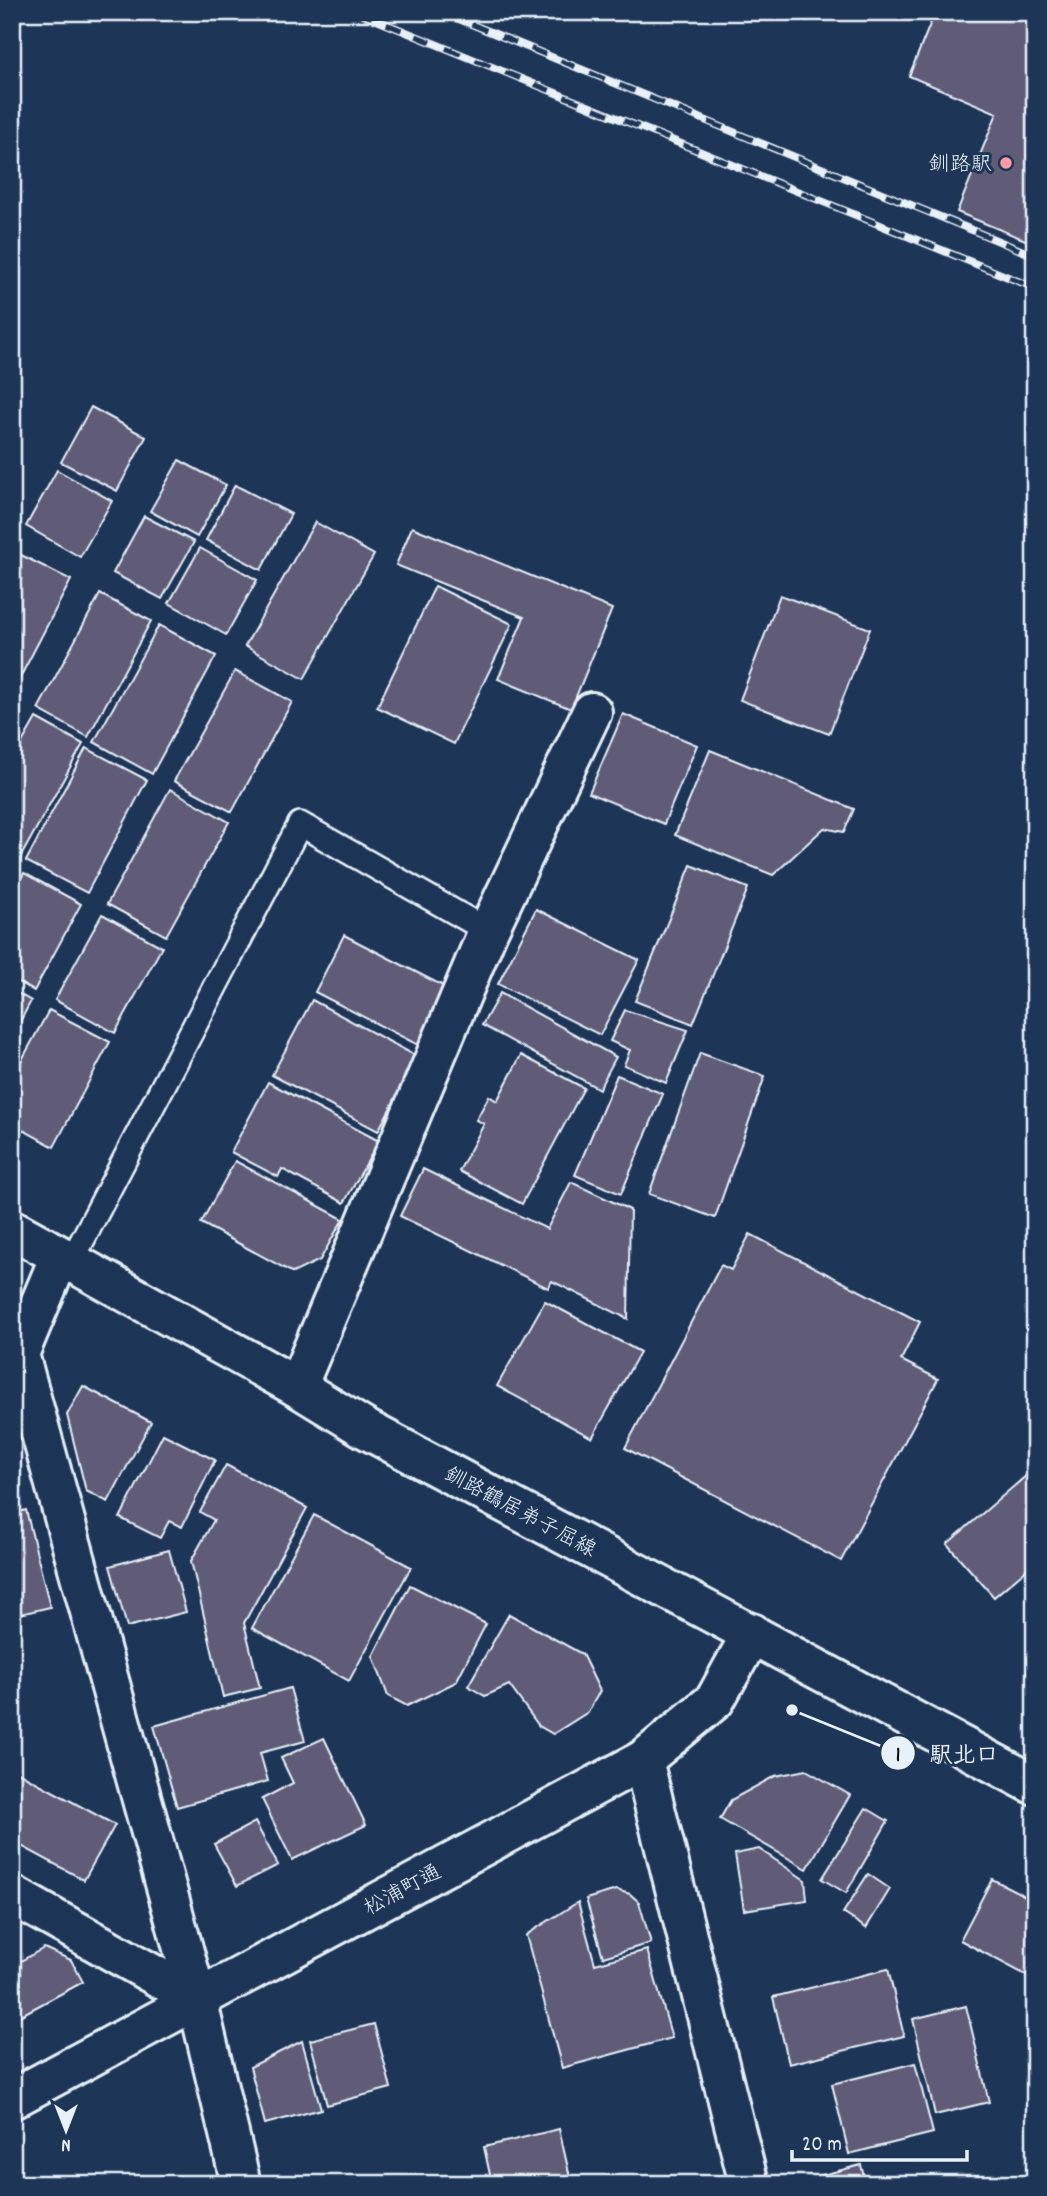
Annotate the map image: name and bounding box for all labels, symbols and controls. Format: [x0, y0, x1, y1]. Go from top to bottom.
place label: 釧路駅 [929, 151, 992, 181]
marker: 釧路駅 [998, 155, 1014, 171]
street label: 釧路鶴居弟子屈線 [438, 1461, 601, 1566]
callout: 駅北口 [880, 1731, 1012, 1775]
text: 駅北口 [930, 1741, 999, 1774]
text: 1 [896, 1742, 900, 1772]
street label: 松浦町通 [359, 1859, 448, 1925]
north arrow [32, 2094, 102, 2164]
scale bar [792, 2119, 967, 2163]
text: N [61, 2130, 71, 2157]
text: 20 m [802, 2131, 842, 2161]

